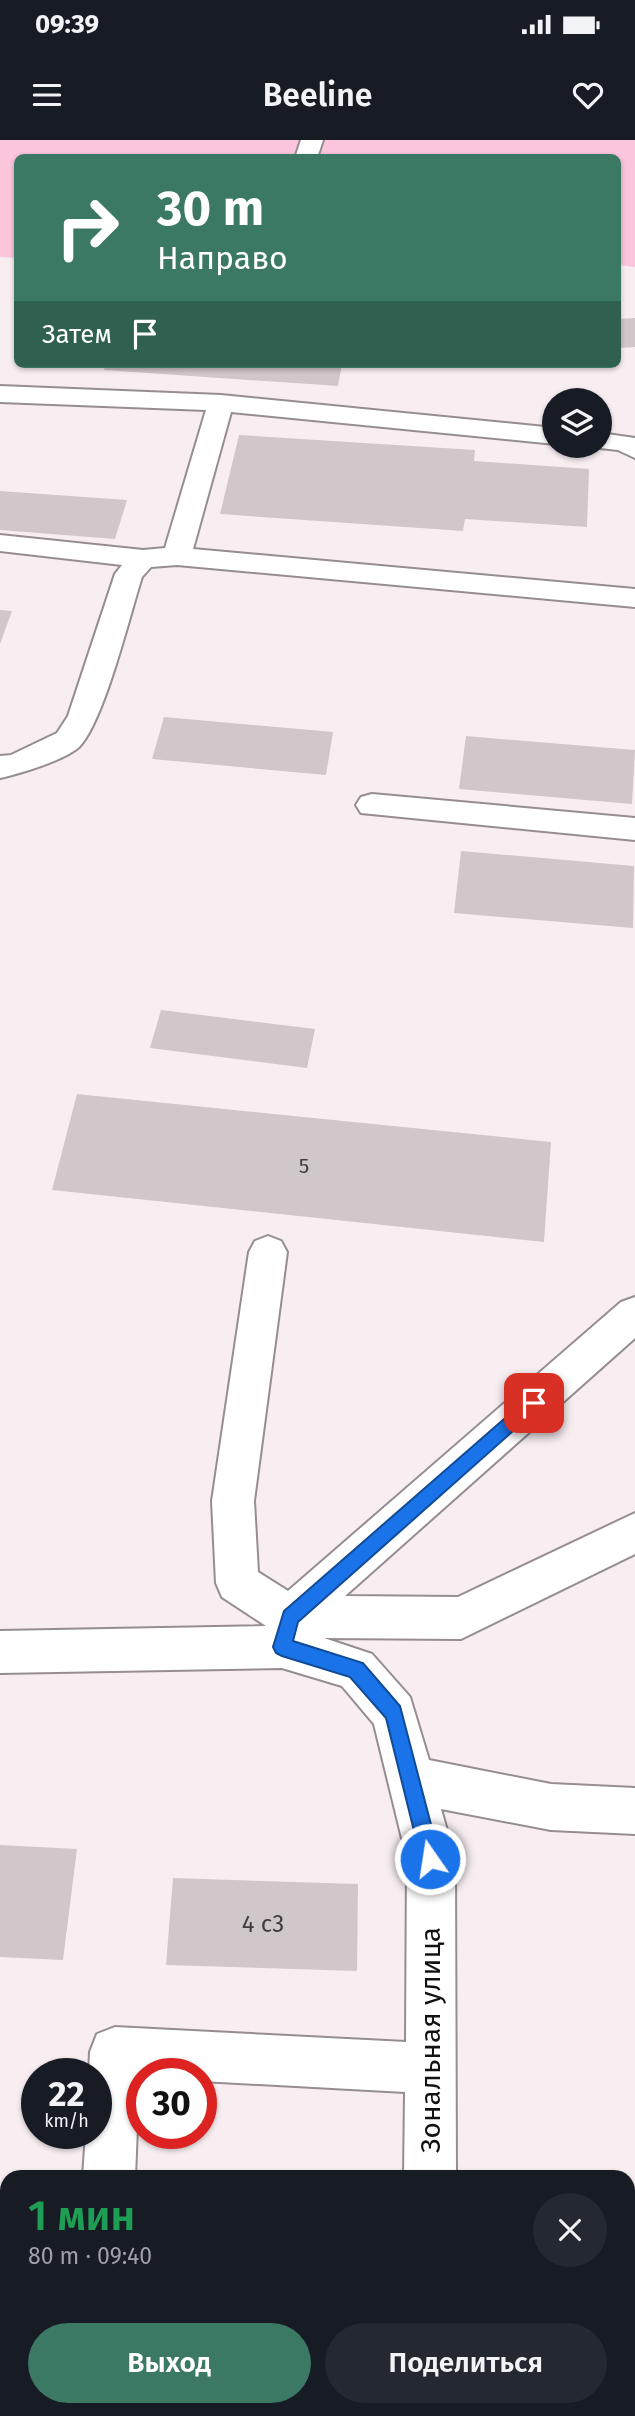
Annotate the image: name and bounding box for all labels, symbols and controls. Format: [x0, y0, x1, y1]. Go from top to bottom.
text: 09:39 [35, 9, 99, 40]
icon: menu [28, 76, 66, 114]
text: Beeline [263, 76, 372, 114]
icon: heart [569, 76, 607, 114]
text: 30 m [157, 179, 264, 238]
icon: right [42, 182, 133, 273]
text: Направо [157, 239, 288, 277]
icon: arrive [126, 315, 164, 353]
text: Затем [42, 319, 112, 350]
map controls [542, 388, 612, 458]
button: layers [542, 388, 612, 458]
house number: 5 [299, 1153, 309, 1179]
pin [504, 1373, 564, 1433]
icon: arrive [515, 1384, 553, 1422]
position arrow [393, 1822, 467, 1896]
house number: 4 с3 [242, 1910, 284, 1938]
street label: Зональная улица [414, 1927, 447, 2153]
speed limit sign: 30 [126, 2058, 217, 2149]
text: 22 [48, 2073, 85, 2115]
text: km/h [44, 2110, 89, 2132]
text: 1 мин [28, 2191, 135, 2241]
button: close [533, 2193, 607, 2267]
text: 80 m · 09:40 [28, 2242, 152, 2270]
button: Выход [28, 2323, 311, 2403]
button: Поделиться [325, 2323, 607, 2403]

